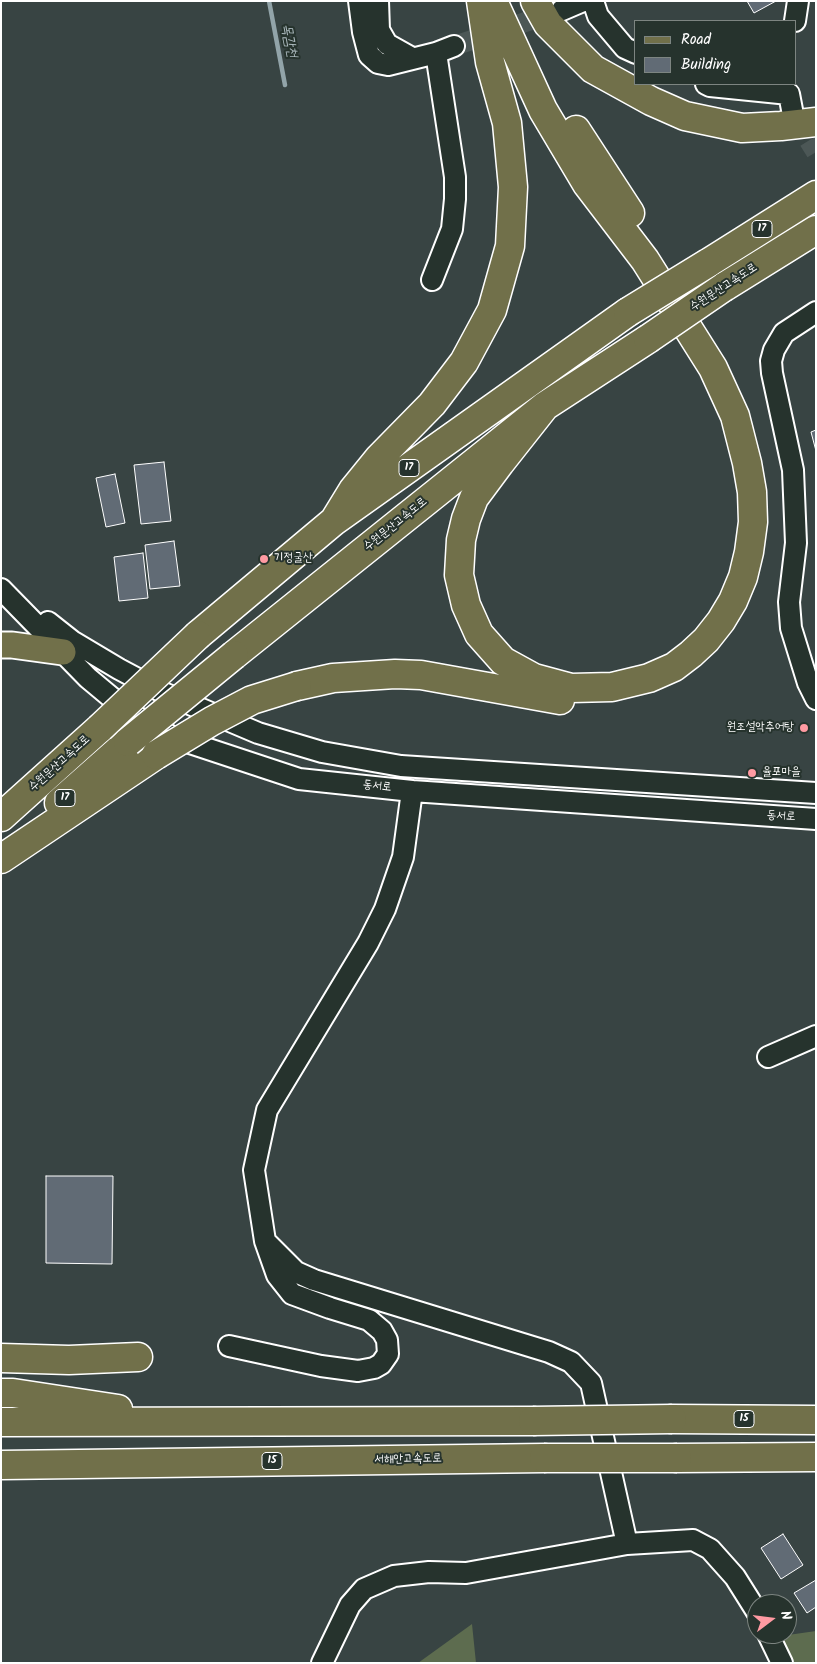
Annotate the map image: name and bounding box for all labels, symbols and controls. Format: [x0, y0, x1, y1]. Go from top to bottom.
legend [634, 20, 797, 85]
water label: 목감천 [277, 23, 299, 59]
text: Road [681, 28, 711, 52]
text: Building [681, 53, 731, 77]
road number: 17 [752, 220, 772, 238]
street label: 수원문산고속도로 [688, 261, 760, 315]
road number: 17 [399, 459, 419, 476]
street label: 수원문산고속도로 [361, 495, 431, 555]
place label: 기정굴산 [274, 552, 313, 566]
marker: 기정굴산 [258, 553, 270, 565]
place label: 원조설악추어탕 [726, 721, 794, 735]
marker: 원조설악추어탕 [798, 722, 810, 734]
street label: 수원문산고속도로 [26, 733, 94, 795]
place label: 율포마을 [762, 766, 801, 780]
marker: 율포마을 [746, 767, 758, 779]
street label: 동서로 [362, 778, 392, 796]
road number: 17 [55, 790, 75, 806]
street label: 동서로 [766, 809, 796, 825]
road number: 15 [734, 1410, 754, 1428]
road number: 15 [262, 1452, 282, 1470]
street label: 서해안고속도로 [374, 1452, 442, 1468]
north arrow [747, 1594, 797, 1644]
text: N [774, 1608, 797, 1622]

